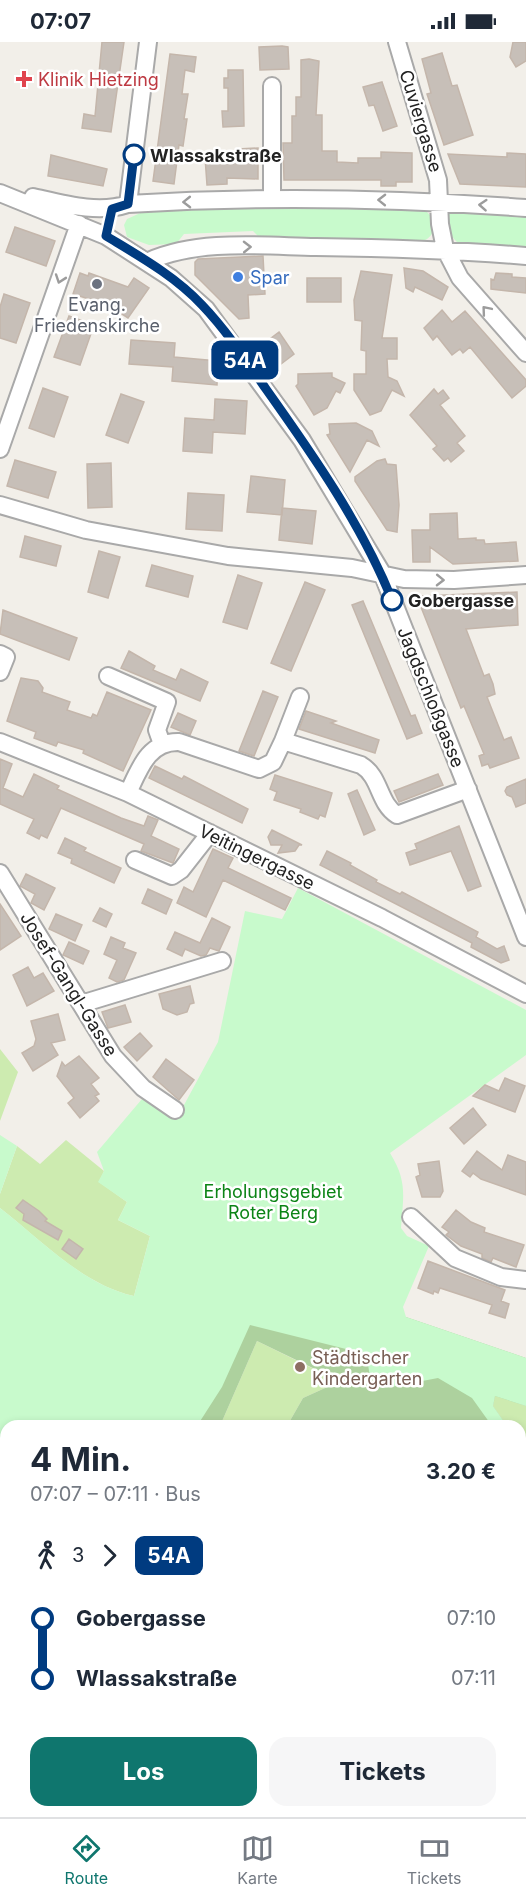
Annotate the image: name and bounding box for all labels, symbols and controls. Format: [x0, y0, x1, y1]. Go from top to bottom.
text: 07:07 [30, 8, 91, 34]
street label: Cuviergasse [395, 67, 447, 175]
place label: Klinik Hietzing [38, 69, 159, 90]
marker: Klinik Hietzing [15, 70, 33, 88]
marker: Wlassakstraße [123, 144, 145, 166]
place label: Wlassakstraße [150, 145, 282, 166]
one-way arrow [377, 194, 386, 206]
one-way arrow [182, 196, 191, 208]
one-way arrow [479, 198, 488, 211]
one-way arrow [242, 241, 251, 254]
place label: Spar [250, 267, 290, 288]
marker: Spar [231, 270, 245, 284]
one-way arrow [54, 274, 67, 284]
marker: Evang. Friedenskirche [90, 277, 104, 291]
place label: Evang. Friedenskirche [34, 294, 160, 336]
one-way arrow [483, 306, 494, 317]
line badge: 54A [210, 340, 280, 380]
text: 54A [223, 348, 267, 373]
one-way arrow [435, 573, 444, 586]
marker: Gobergasse [381, 589, 403, 611]
place label: Gobergasse [408, 590, 514, 611]
street label: Jagdschloßgasse [393, 624, 469, 770]
street label: Veitingergasse [196, 820, 318, 894]
street label: Josef-Gangl-Gasse [16, 908, 122, 1060]
park label: Erholungsgebiet Roter Berg [204, 1181, 343, 1223]
place label: Städtischer Kindergarten [312, 1347, 422, 1389]
marker: Städtischer Kindergarten [293, 1360, 307, 1374]
text: 4 Min. [30, 1439, 131, 1479]
text: 3.20 € [426, 1458, 496, 1484]
text: 07:07 – 07:11 · Bus [30, 1482, 201, 1506]
icon: walk [30, 1539, 63, 1572]
icon: forward [93, 1539, 126, 1572]
text: 3 [72, 1543, 84, 1567]
text: 54A [147, 1543, 191, 1568]
text: Gobergasse [76, 1605, 206, 1631]
text: 07:10 [447, 1606, 496, 1630]
text: Wlassakstraße [76, 1665, 237, 1691]
text: 07:11 [451, 1666, 496, 1690]
button: Los [30, 1737, 257, 1806]
button: Tickets [269, 1737, 496, 1806]
tab: Route [65, 1832, 108, 1888]
tab: Karte [237, 1832, 278, 1888]
tab: Tickets [407, 1832, 461, 1888]

